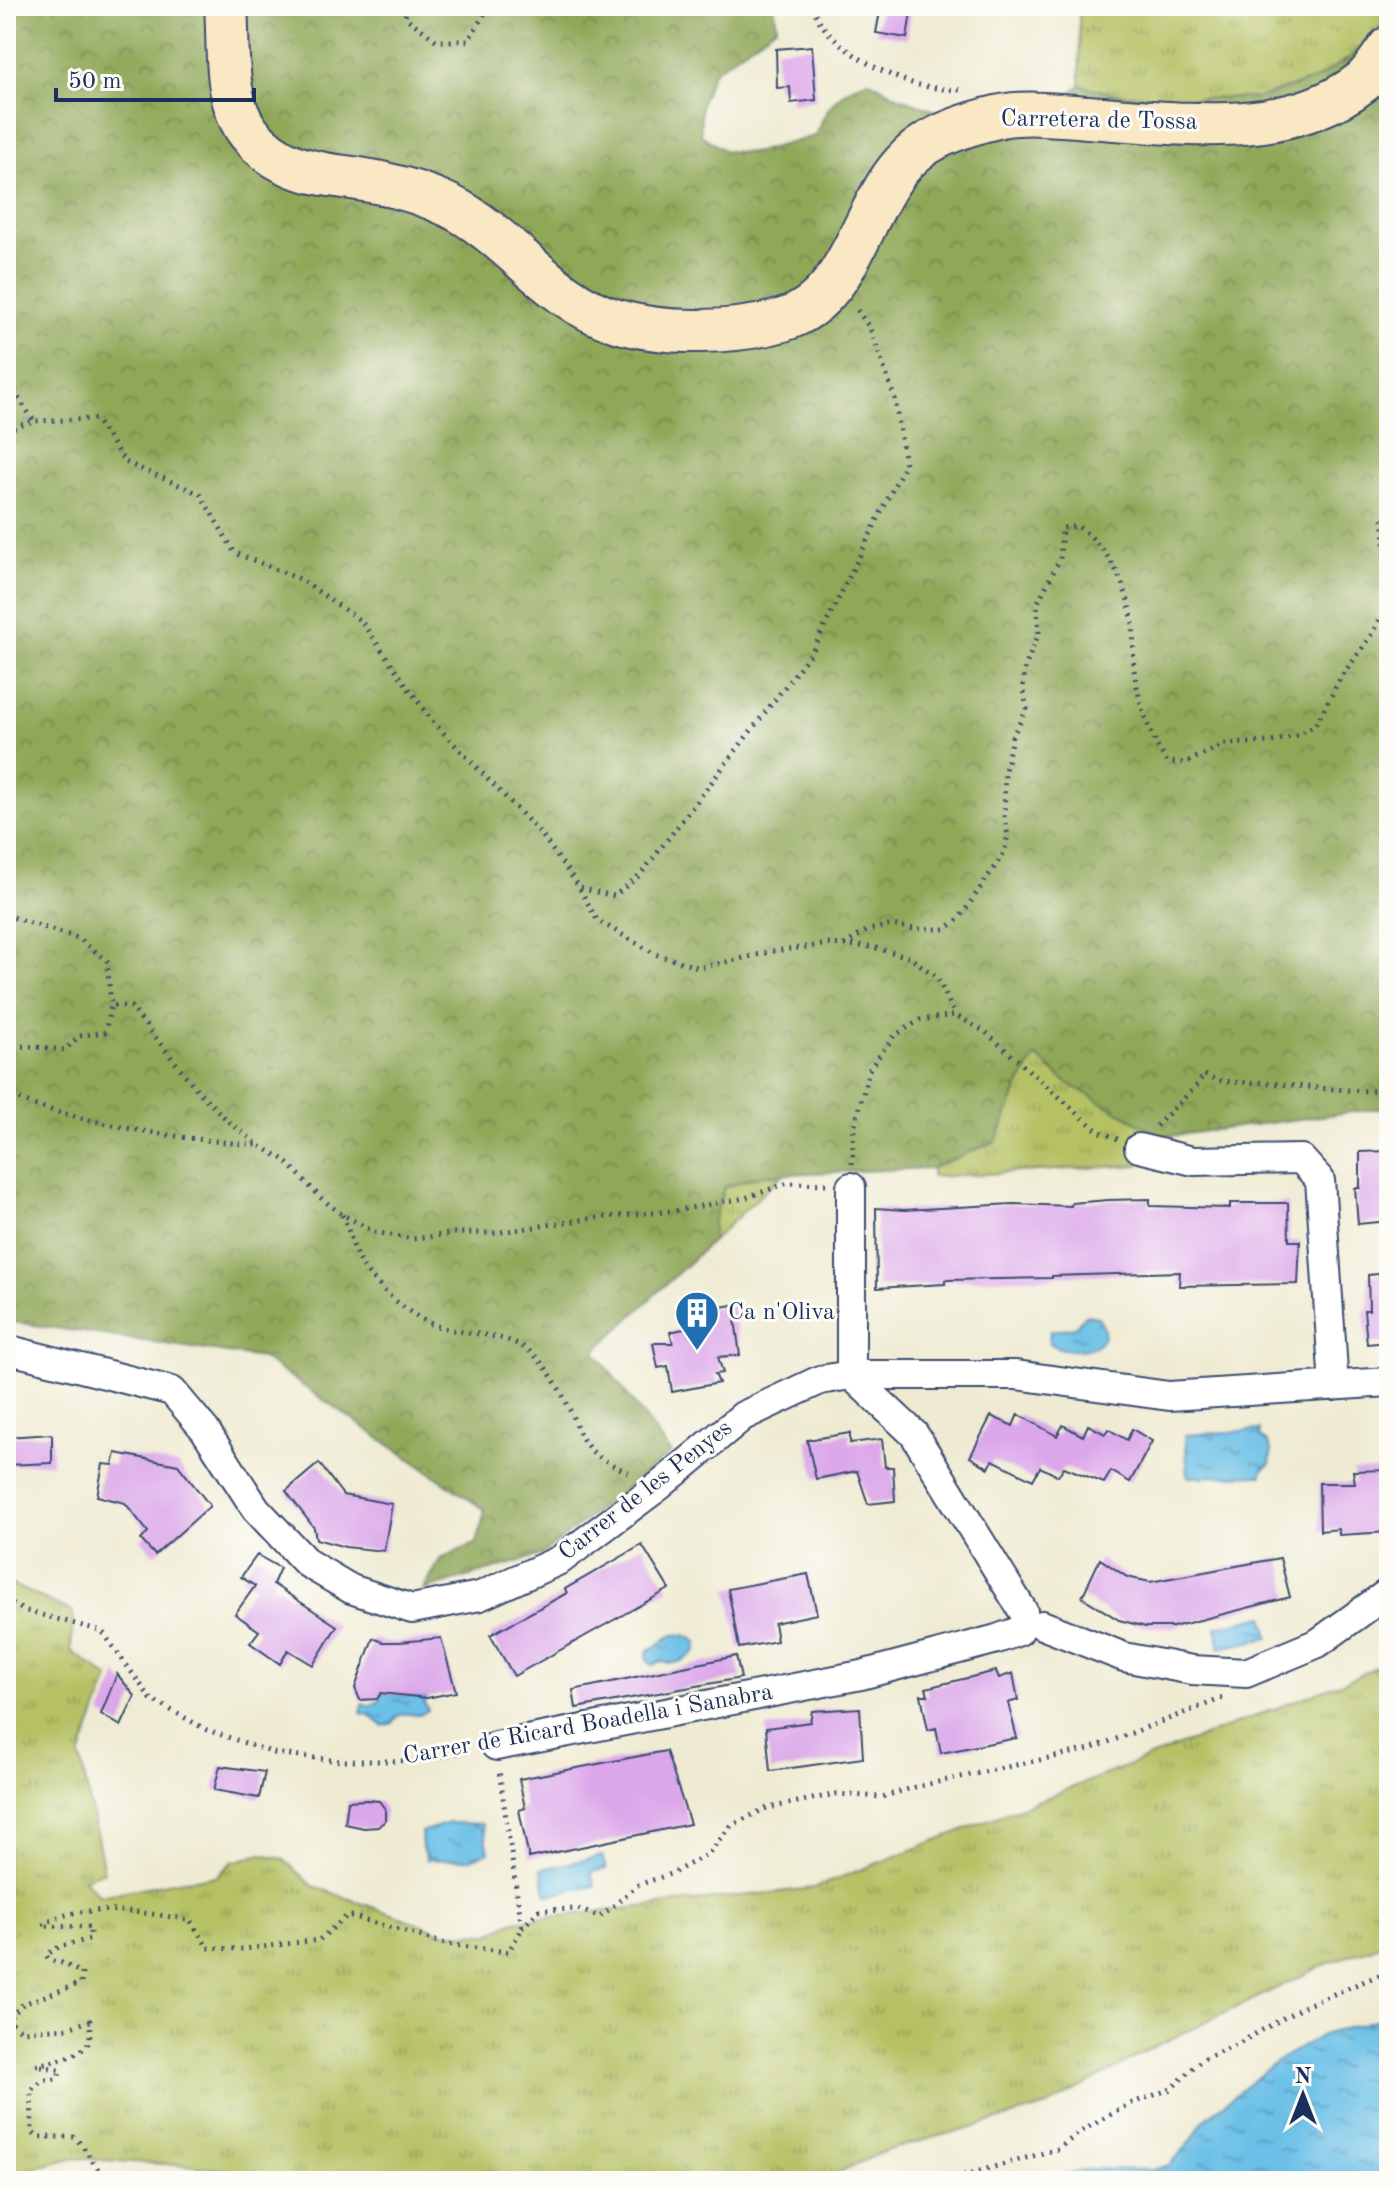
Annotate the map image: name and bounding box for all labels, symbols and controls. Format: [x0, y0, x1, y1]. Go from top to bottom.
scale bar [56, 52, 254, 102]
text: 50 m [68, 70, 122, 94]
street label: Carretera de Tossa [1000, 107, 1198, 135]
building icon: Ca n'Oliva [673, 1289, 721, 1352]
place label: Ca n'Oliva [728, 1301, 835, 1325]
street label: Carrer de les Penyes [555, 1416, 737, 1566]
street label: Carrer de Ricard Boadella i Sanabra [401, 1681, 775, 1769]
north arrow [1263, 2055, 1343, 2135]
text: N [1295, 2066, 1312, 2088]

